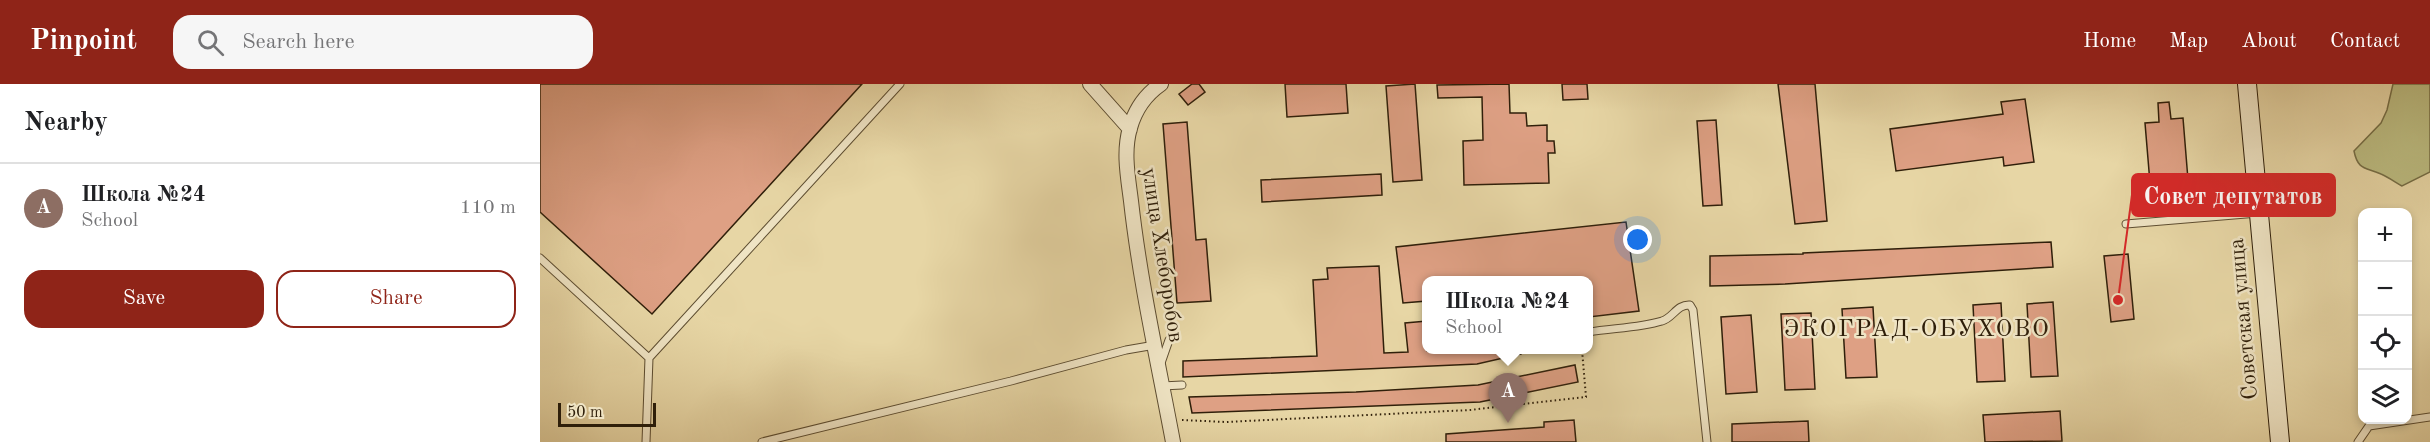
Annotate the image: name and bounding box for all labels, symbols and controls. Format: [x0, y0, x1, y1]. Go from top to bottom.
search box [173, 15, 593, 69]
icon: search [194, 26, 227, 59]
text: Pinpoint [30, 28, 137, 56]
text: Search here [242, 31, 355, 53]
text: Home [2083, 31, 2136, 52]
text: Map [2169, 31, 2208, 52]
text: About [2241, 31, 2297, 52]
text: Contact [2330, 31, 2400, 52]
text: Nearby [24, 110, 108, 136]
street label: улица Хлеборобов [1137, 166, 1187, 344]
callout: Совет депутатов [2132, 174, 2335, 216]
text: Школа №24 [81, 184, 206, 206]
text: Совет депутатов [2143, 186, 2323, 210]
text: A [36, 198, 51, 218]
text: 110 m [460, 198, 516, 218]
map controls [2358, 208, 2412, 424]
button: + [2358, 208, 2412, 262]
text: School [81, 211, 138, 231]
your location [1623, 225, 1652, 254]
street label: Советская улица [2226, 237, 2262, 401]
button: − [2358, 262, 2412, 316]
button: Save [24, 270, 264, 328]
button: Share [276, 270, 516, 328]
popup [1422, 276, 1593, 354]
text: Школа №24 [1445, 291, 1570, 313]
button: locate [2358, 316, 2412, 370]
text: School [1445, 318, 1502, 338]
district label: ЭКОГРАД-ОБУХОВО [1784, 318, 2050, 342]
button: layers [2358, 370, 2412, 424]
pin: A [1488, 374, 1528, 423]
scale bar [558, 400, 656, 428]
text: 50 m [567, 405, 603, 421]

